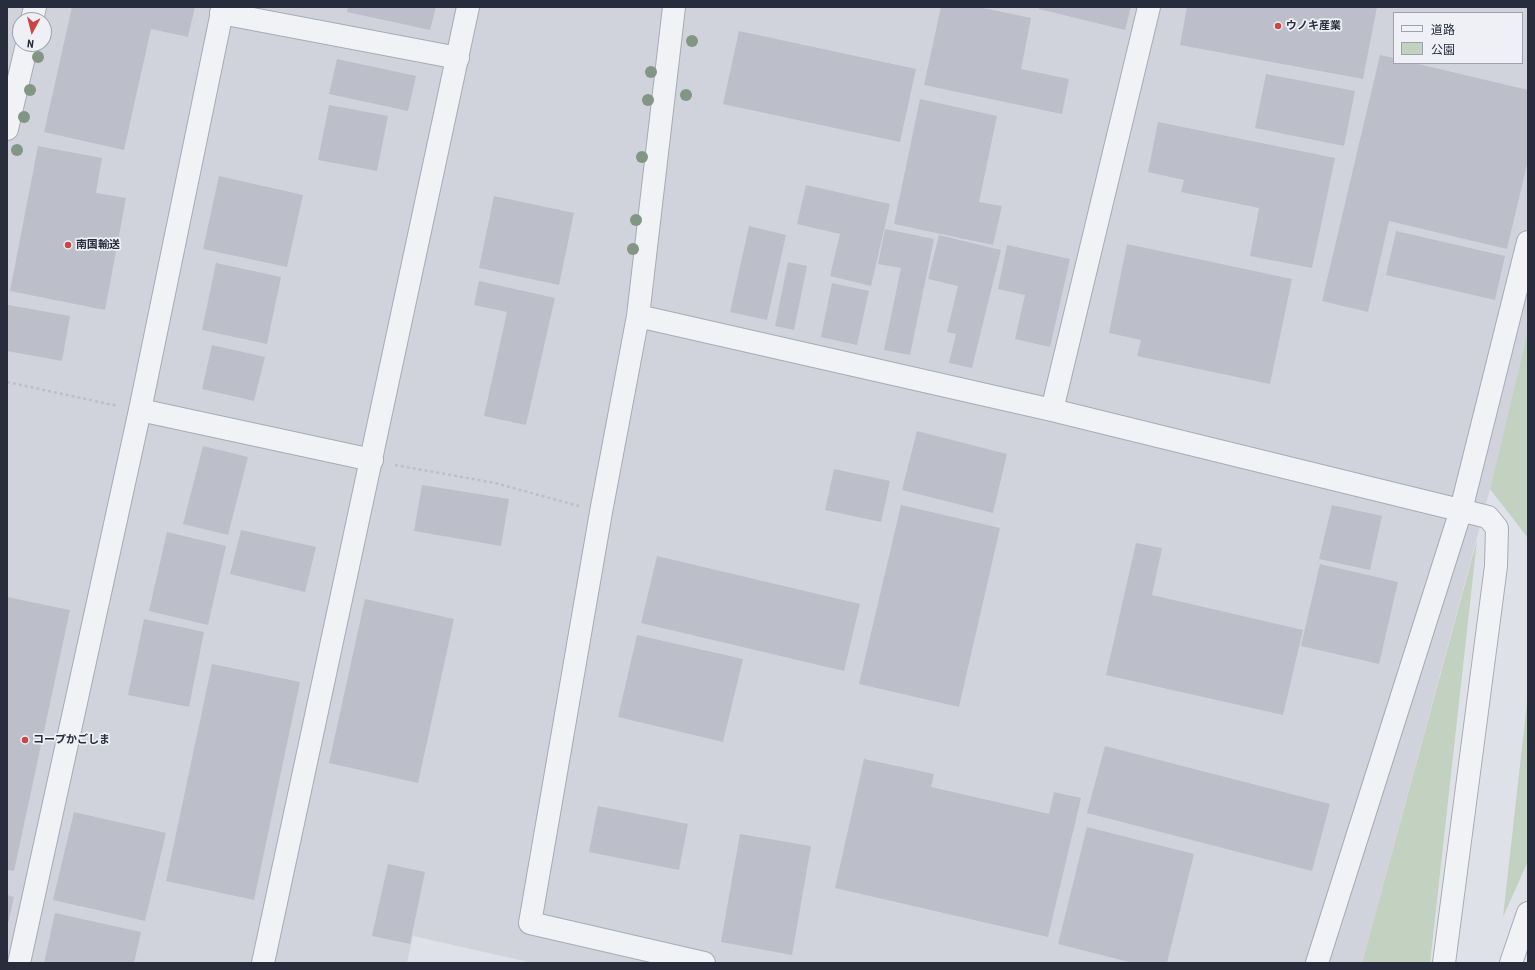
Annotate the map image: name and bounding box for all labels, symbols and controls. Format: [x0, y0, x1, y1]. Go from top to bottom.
north arrow [12, 12, 52, 52]
legend [1393, 12, 1523, 64]
place label: ウノキ産業 [1286, 19, 1341, 33]
marker: ウノキ産業 [1273, 21, 1283, 31]
text: 道路 [1431, 23, 1455, 37]
text: N [26, 37, 35, 50]
text: 公園 [1431, 43, 1455, 57]
place label: 南国輸送 [76, 238, 120, 252]
marker: 南国輸送 [63, 240, 73, 250]
place label: コープかごしま [33, 733, 110, 747]
marker: コープかごしま [20, 735, 30, 745]

